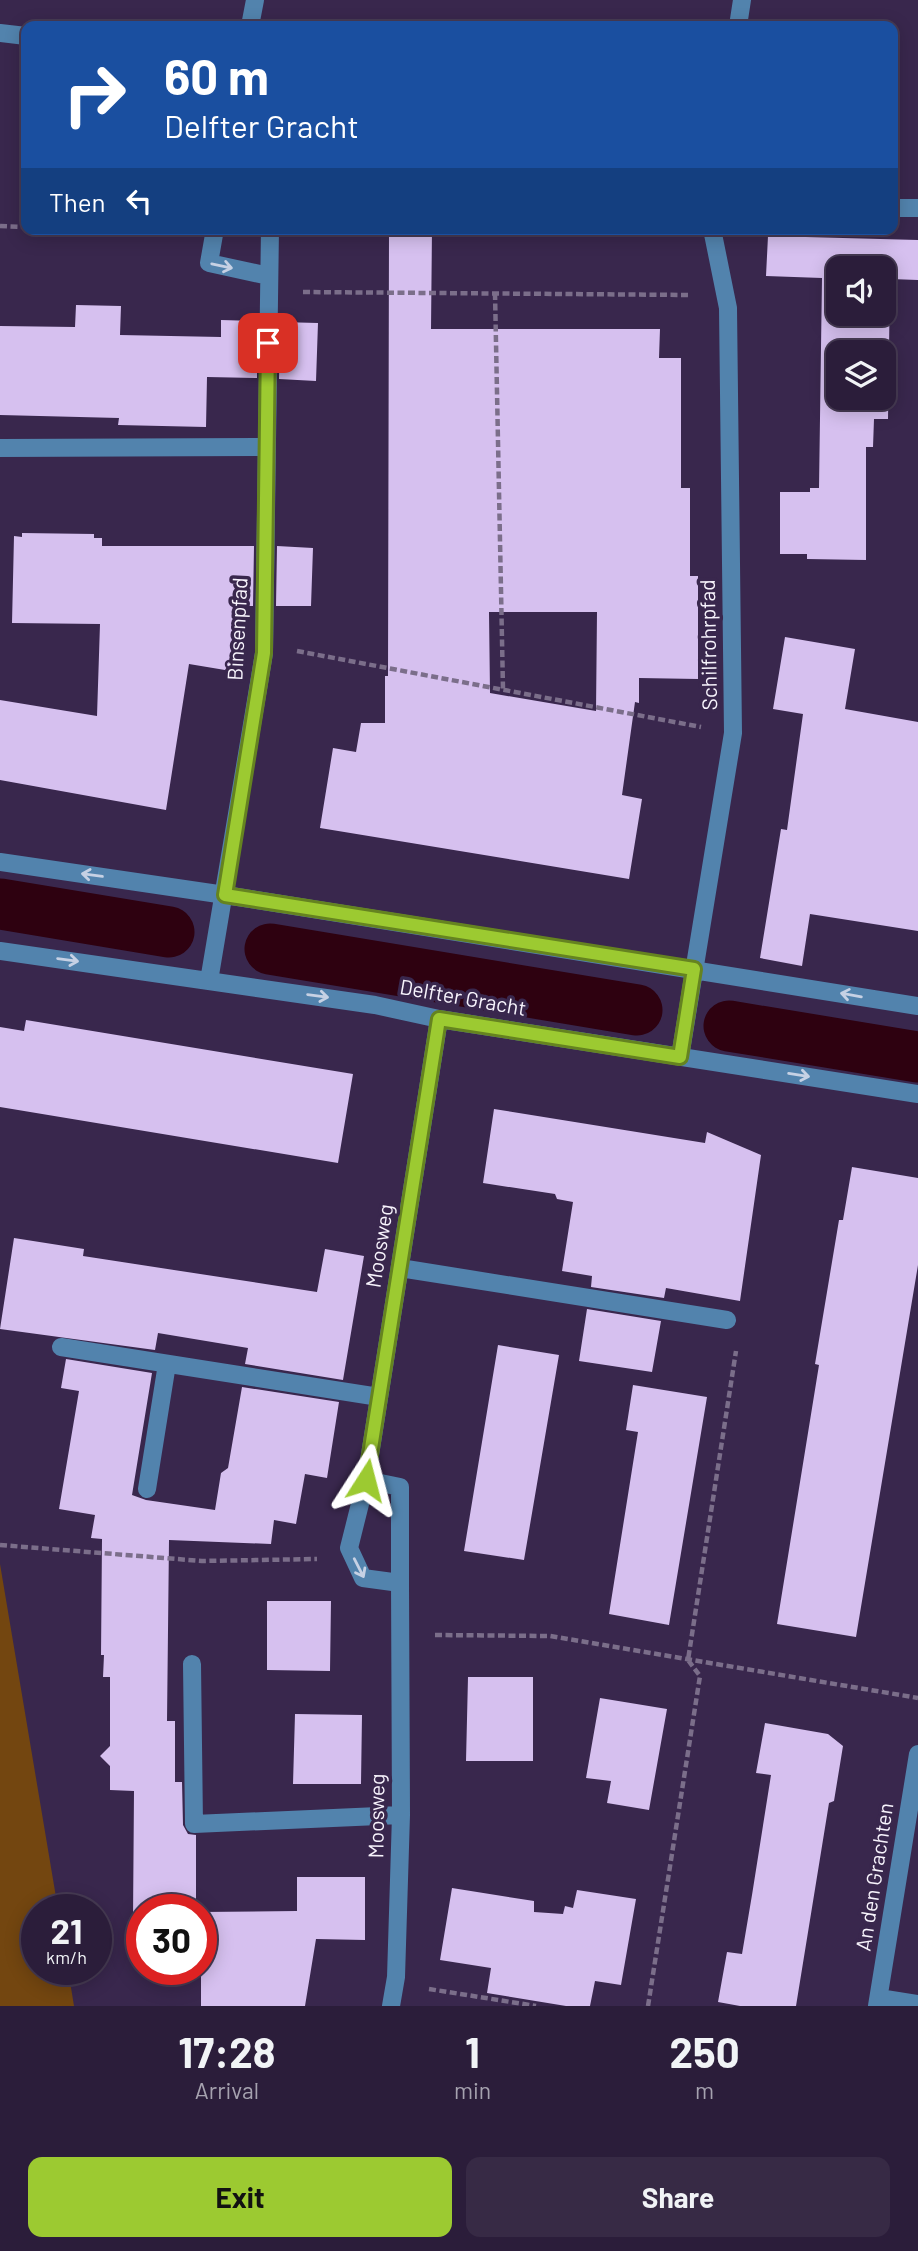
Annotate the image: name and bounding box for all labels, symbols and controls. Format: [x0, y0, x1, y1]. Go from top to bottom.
text: 60 m [164, 46, 269, 105]
icon: right [49, 49, 140, 140]
text: Delfter Gracht [164, 106, 359, 144]
icon: left [120, 182, 158, 220]
text: Then [49, 186, 106, 217]
map controls [826, 256, 896, 410]
button: sound [826, 256, 896, 326]
one-way arrow [210, 260, 233, 274]
pin [238, 313, 298, 373]
icon: arrive [249, 324, 287, 362]
button: layers [826, 340, 896, 410]
street label: Binsenpfad [221, 577, 252, 681]
street label: Schilfrohrpfad [694, 579, 721, 711]
one-way arrow [81, 869, 104, 882]
one-way arrow [56, 954, 78, 967]
street label: Delfter Gracht [398, 973, 528, 1020]
one-way arrow [840, 987, 863, 1001]
one-way arrow [306, 990, 329, 1003]
one-way arrow [787, 1069, 810, 1082]
street label: Moosweg [360, 1202, 397, 1289]
position arrow [329, 1443, 403, 1517]
one-way arrow [352, 1557, 366, 1577]
street label: Moosweg [362, 1773, 389, 1858]
street label: An den Grachten [849, 1801, 898, 1953]
speed limit sign: 30 [126, 1894, 217, 1985]
text: 21 [51, 1909, 82, 1951]
text: km/h [46, 1946, 87, 1968]
text: 17:28 [178, 2026, 276, 2076]
text: 1 [465, 2026, 480, 2076]
text: 250 [670, 2026, 740, 2076]
text: Arrival [195, 2076, 259, 2104]
text: min [454, 2076, 491, 2104]
text: m [695, 2076, 714, 2104]
button: Exit [28, 2157, 452, 2237]
button: Share [466, 2157, 890, 2237]

